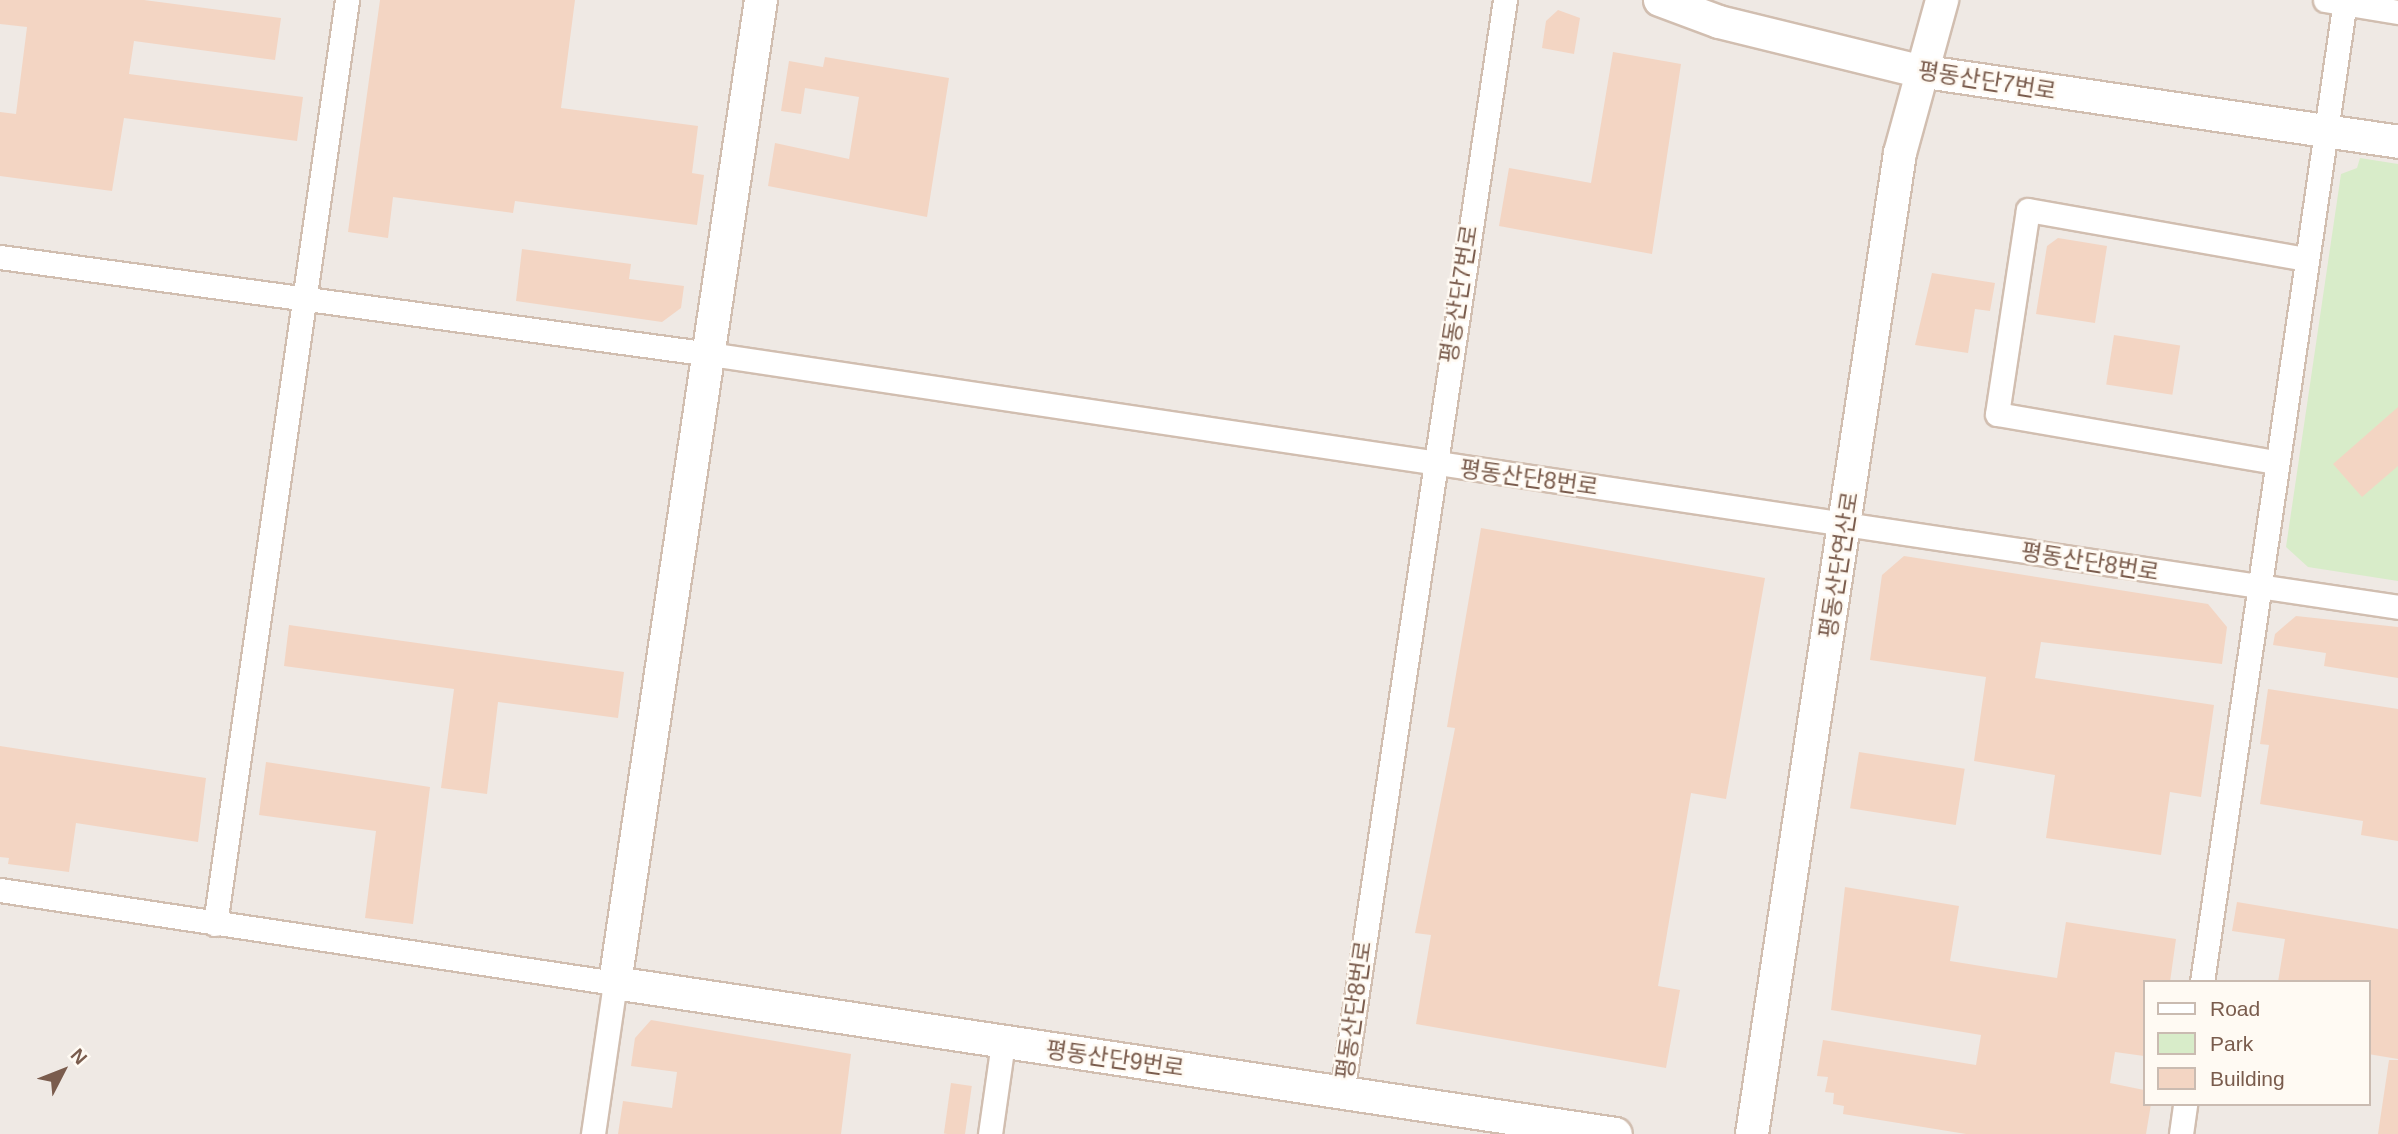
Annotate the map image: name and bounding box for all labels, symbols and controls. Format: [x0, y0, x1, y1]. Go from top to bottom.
street label: 평동산단7번로 [1916, 56, 2058, 106]
street label: 평동산단7번로 [1434, 223, 1484, 365]
street label: 평동산단8번로 [1458, 455, 1600, 501]
street label: 평동산단연산로 [1814, 490, 1864, 640]
street label: 평동산단8번로 [2019, 537, 2161, 587]
street label: 평동산단8번로 [1331, 939, 1377, 1081]
legend [2142, 980, 2370, 1106]
text: Road [2210, 997, 2260, 1020]
text: Park [2210, 1032, 2253, 1055]
north arrow [28, 1036, 98, 1106]
street label: 평동산단9번로 [1044, 1036, 1186, 1082]
text: N [67, 1044, 91, 1069]
text: Building [2210, 1067, 2285, 1090]

